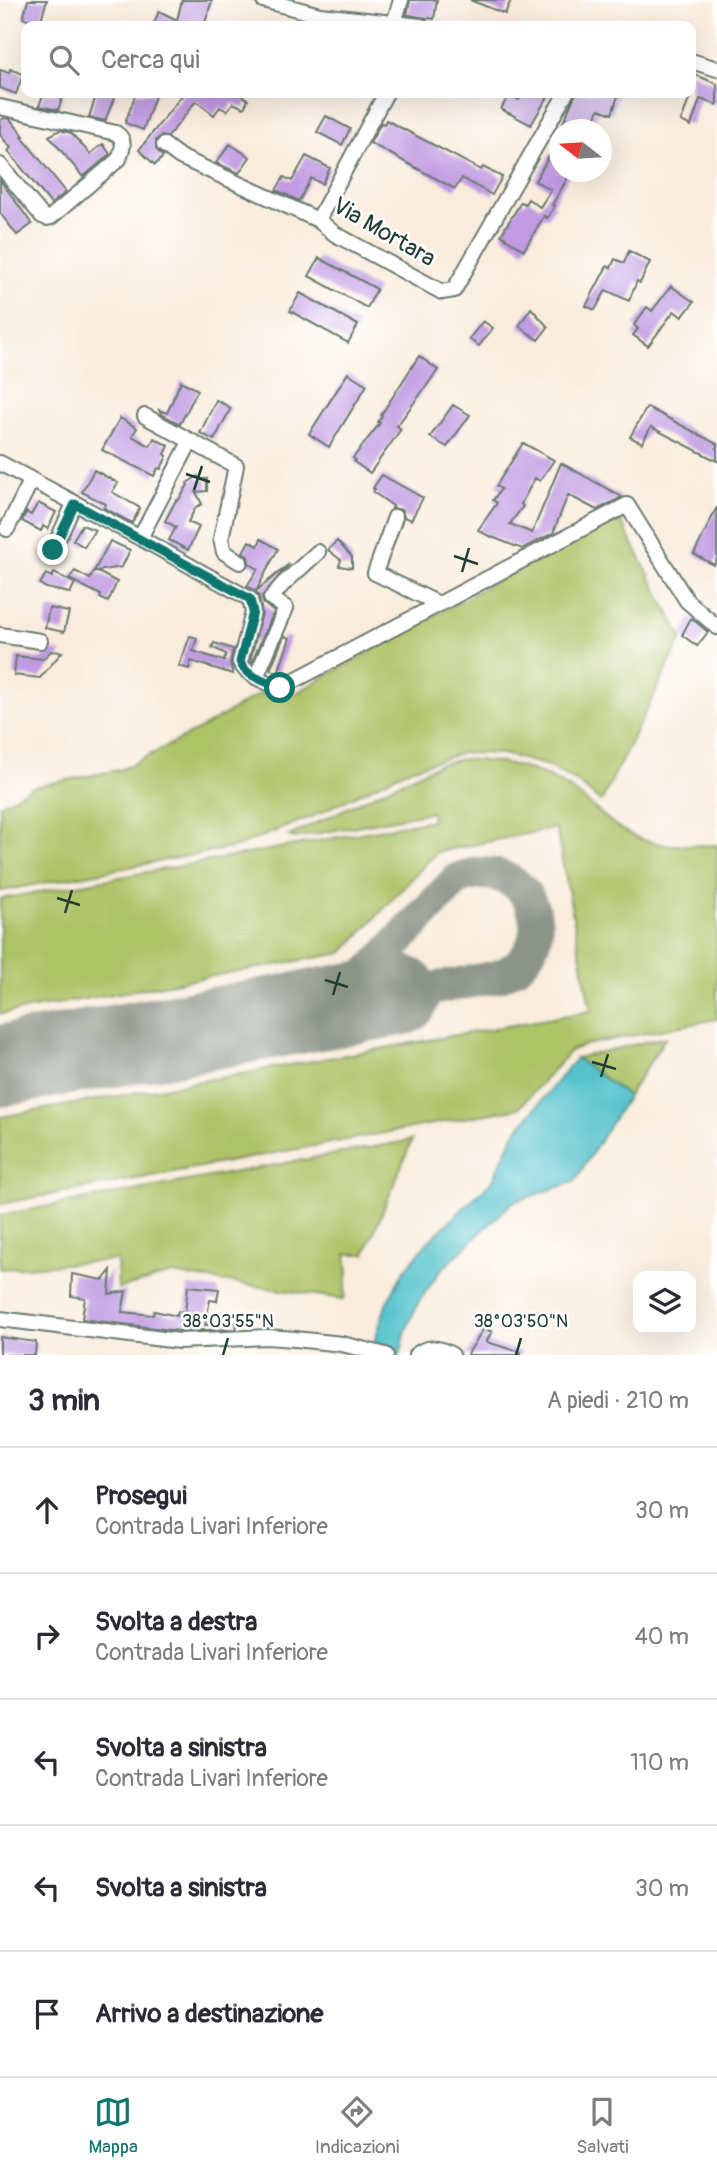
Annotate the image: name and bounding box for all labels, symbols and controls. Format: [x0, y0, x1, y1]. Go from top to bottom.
search box [21, 21, 696, 98]
icon: search [45, 41, 83, 79]
text: Cerca qui [101, 44, 200, 76]
north arrow [549, 119, 612, 182]
street label: Via Mortara [327, 191, 441, 273]
route end [37, 534, 68, 565]
route start [264, 672, 295, 703]
map controls [633, 1271, 696, 1334]
button: layers [633, 1271, 696, 1334]
text: 38°03'55"N [182, 1310, 274, 1333]
text: 38°03'50"N [474, 1310, 568, 1333]
text: 3 min [28, 1382, 100, 1419]
text: A piedi · 210 m [547, 1386, 689, 1415]
text: Prosegui [95, 1480, 187, 1512]
icon: ahead [28, 1491, 66, 1529]
text: 30 m [635, 1496, 689, 1525]
text: Contrada Livari Inferiore [95, 1512, 328, 1541]
text: Svolta a destra [95, 1606, 257, 1638]
icon: right [28, 1617, 66, 1655]
text: 40 m [635, 1622, 689, 1651]
text: Contrada Livari Inferiore [95, 1638, 328, 1667]
text: Svolta a sinistra [95, 1732, 267, 1764]
icon: left [28, 1743, 66, 1781]
text: 110 m [630, 1748, 689, 1777]
text: Contrada Livari Inferiore [95, 1764, 328, 1793]
icon: left [28, 1869, 66, 1907]
text: Svolta a sinistra [95, 1872, 267, 1904]
text: 30 m [635, 1874, 689, 1903]
icon: arrive [28, 1995, 66, 2033]
text: Arrivo a destinazione [95, 1998, 323, 2030]
tab: Mappa [88, 2093, 138, 2159]
tab: Indicazioni [315, 2093, 399, 2159]
tab: Salvati [576, 2093, 629, 2159]

